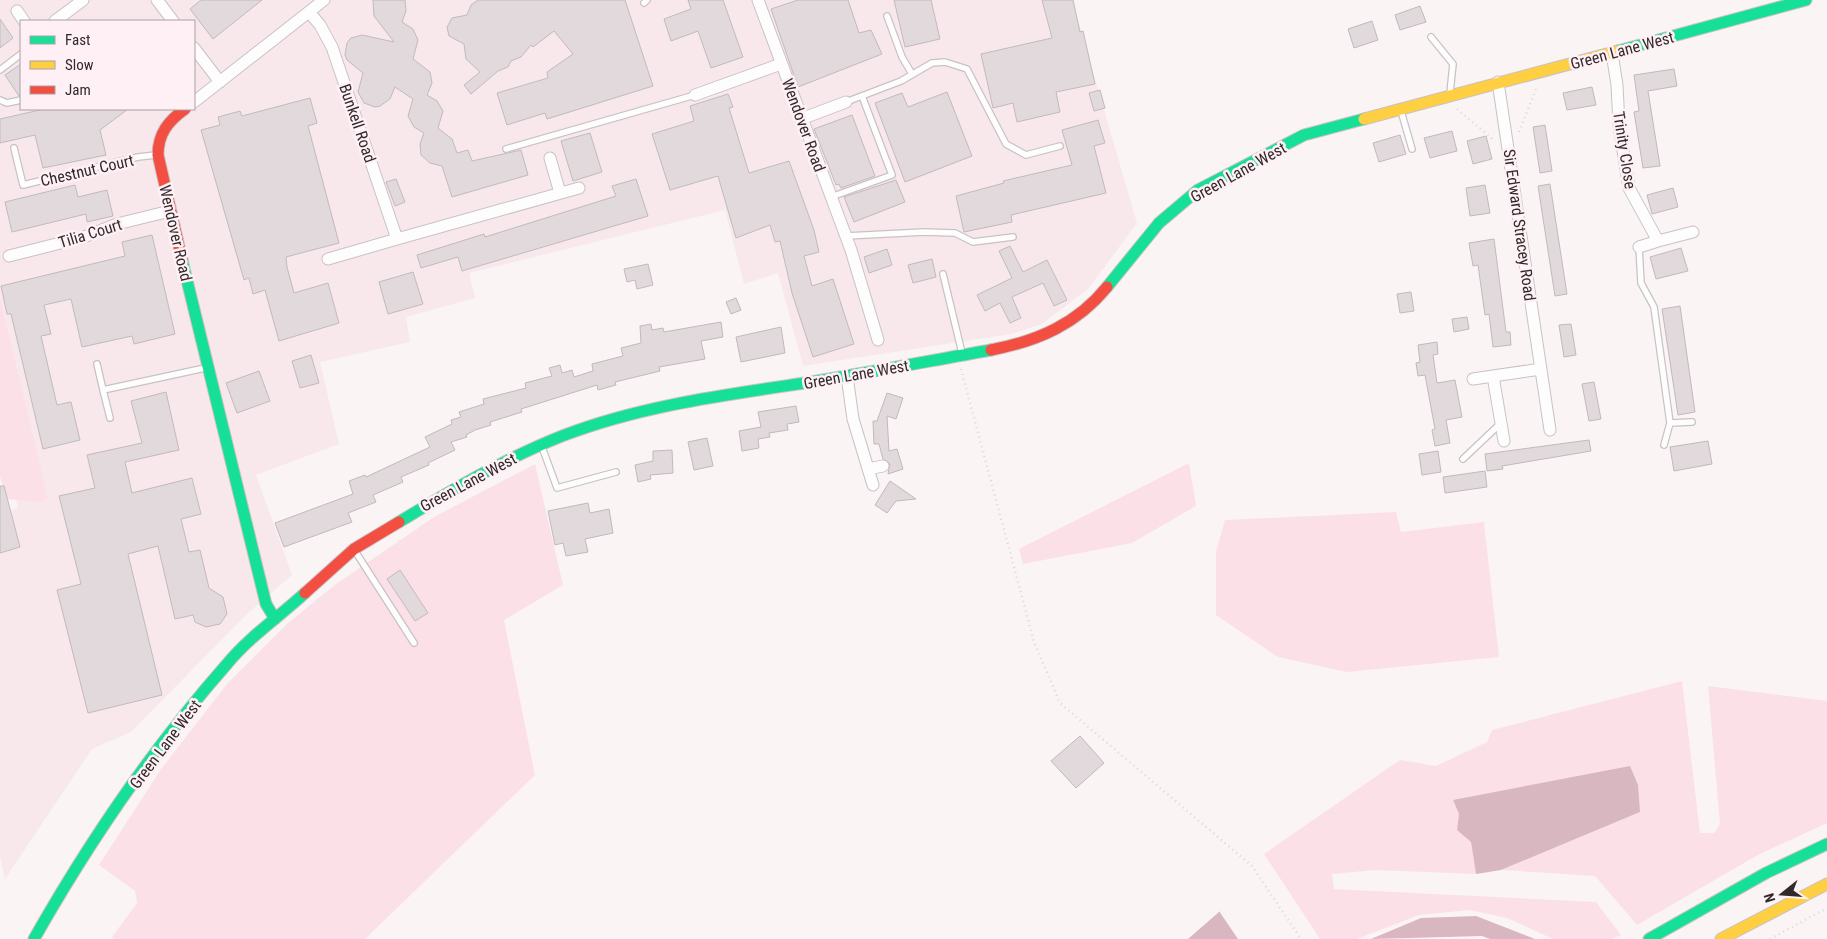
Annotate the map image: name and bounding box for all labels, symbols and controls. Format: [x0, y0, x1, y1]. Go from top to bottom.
legend [20, 20, 195, 110]
street label: Green Lane West [1568, 27, 1676, 73]
text: Fast [65, 31, 90, 49]
text: Slow [65, 56, 94, 74]
street label: Wendover Road [778, 76, 829, 174]
text: Jam [65, 81, 91, 99]
street label: Bunkell Road [335, 81, 380, 165]
street label: Trinity Close [1609, 110, 1640, 190]
street label: Green Lane West [1187, 138, 1290, 207]
street label: Sir Edward Stracey Road [1499, 148, 1540, 302]
street label: Chestnut Court [39, 150, 136, 190]
street label: Wendover Road [155, 183, 196, 283]
street label: Tilia Court [56, 215, 125, 252]
street label: Green Lane West [802, 356, 910, 393]
street label: Green Lane West [417, 449, 520, 516]
street label: Green Lane West [126, 696, 205, 792]
north arrow [1757, 869, 1807, 919]
text: N [1761, 891, 1778, 904]

